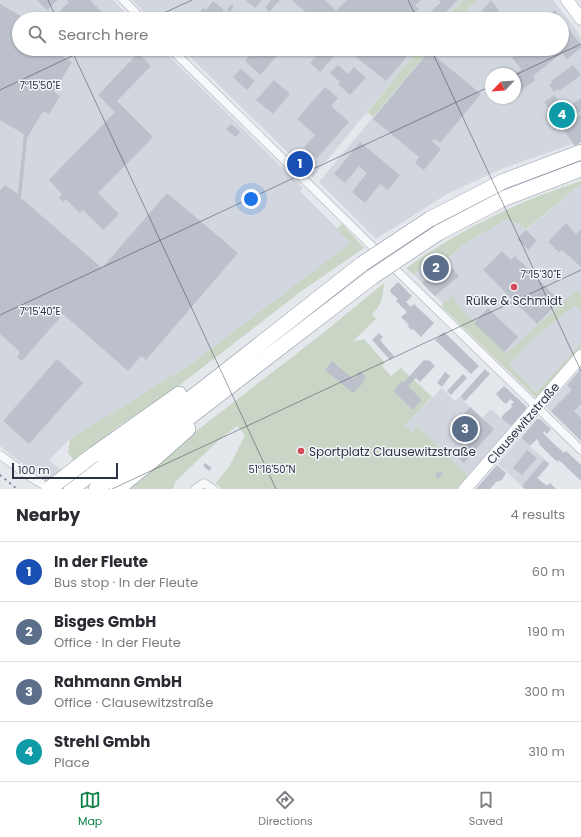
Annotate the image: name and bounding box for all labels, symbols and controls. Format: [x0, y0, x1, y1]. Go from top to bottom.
search box [12, 12, 569, 56]
icon: search [26, 23, 48, 45]
text: Search here [58, 24, 148, 45]
north arrow [485, 68, 521, 104]
text: 7°15'50"E [19, 78, 61, 93]
pin: 4 [549, 100, 575, 130]
pin: 1 [287, 149, 313, 179]
your location [241, 189, 261, 209]
pin: 2 [423, 253, 449, 283]
text: 7°15'30"E [521, 267, 561, 282]
marker: Rülke & Schmidt [509, 282, 519, 292]
place label: Rülke & Schmidt [466, 292, 562, 309]
text: 7°15'40"E [19, 304, 61, 319]
street label: Clausewitzstraße [483, 378, 563, 468]
pin: 3 [452, 414, 478, 444]
place label: Sportplatz Clausewitzstraße [309, 443, 476, 460]
marker: Sportplatz Clausewitzstraße [296, 446, 306, 456]
scale bar [12, 461, 118, 480]
text: 100 m [18, 462, 50, 478]
text: 51°16'50"N [248, 462, 296, 477]
text: Nearby [16, 503, 80, 527]
text: 4 results [511, 505, 565, 524]
text: In der Fleute [54, 551, 148, 572]
text: 1 [27, 562, 31, 581]
text: 60 m [532, 562, 565, 581]
text: Bus stop · In der Fleute [54, 573, 198, 592]
text: Bisges GmbH [54, 611, 156, 632]
text: 2 [25, 622, 33, 641]
text: 190 m [528, 622, 565, 641]
text: Office · In der Fleute [54, 633, 181, 652]
text: Rahmann GmbH [54, 671, 182, 692]
text: 3 [25, 682, 33, 701]
text: 300 m [524, 682, 565, 701]
text: Office · Clausewitzstraße [54, 693, 213, 712]
text: Strehl Gmbh [54, 731, 150, 752]
text: 4 [25, 742, 33, 761]
text: 310 m [528, 742, 565, 761]
text: Place [54, 753, 89, 772]
tab: Map [78, 789, 102, 830]
tab: Directions [258, 789, 313, 830]
tab: Saved [469, 789, 503, 830]

